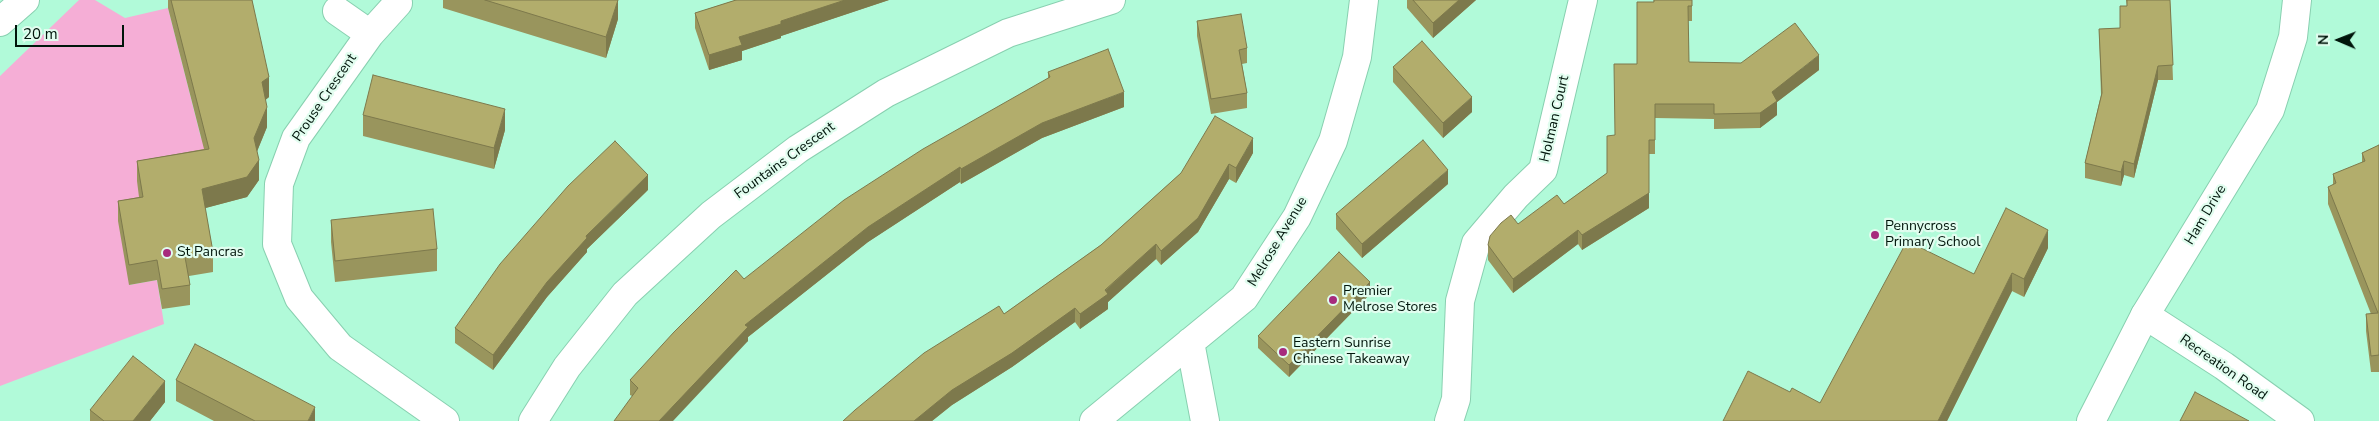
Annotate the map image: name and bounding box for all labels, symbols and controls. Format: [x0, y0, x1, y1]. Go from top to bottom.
scale bar [18, 15, 126, 47]
north arrow [2314, 15, 2364, 65]
text: 20 m [23, 24, 58, 44]
text: N [2314, 34, 2333, 45]
street label: Prouse Crescent [289, 51, 361, 145]
street label: Holman Court [1537, 74, 1573, 164]
street label: Fountains Crescent [732, 119, 838, 203]
street label: Ham Drive [2182, 182, 2230, 248]
street label: Melrose Avenue [1245, 194, 1311, 290]
place label: Pennycross Primary School [1885, 219, 1980, 252]
marker: Pennycross Primary School [1869, 229, 1881, 241]
place label: St Pancras [177, 245, 244, 261]
marker: St Pancras [161, 247, 173, 259]
place label: Premier Melrose Stores [1343, 284, 1437, 316]
marker: Premier Melrose Stores [1327, 294, 1339, 306]
street label: Recreation Road [2176, 332, 2270, 404]
place label: Eastern Sunrise Chinese Takeaway [1293, 336, 1409, 368]
marker: Eastern Sunrise Chinese Takeaway [1277, 346, 1289, 358]

